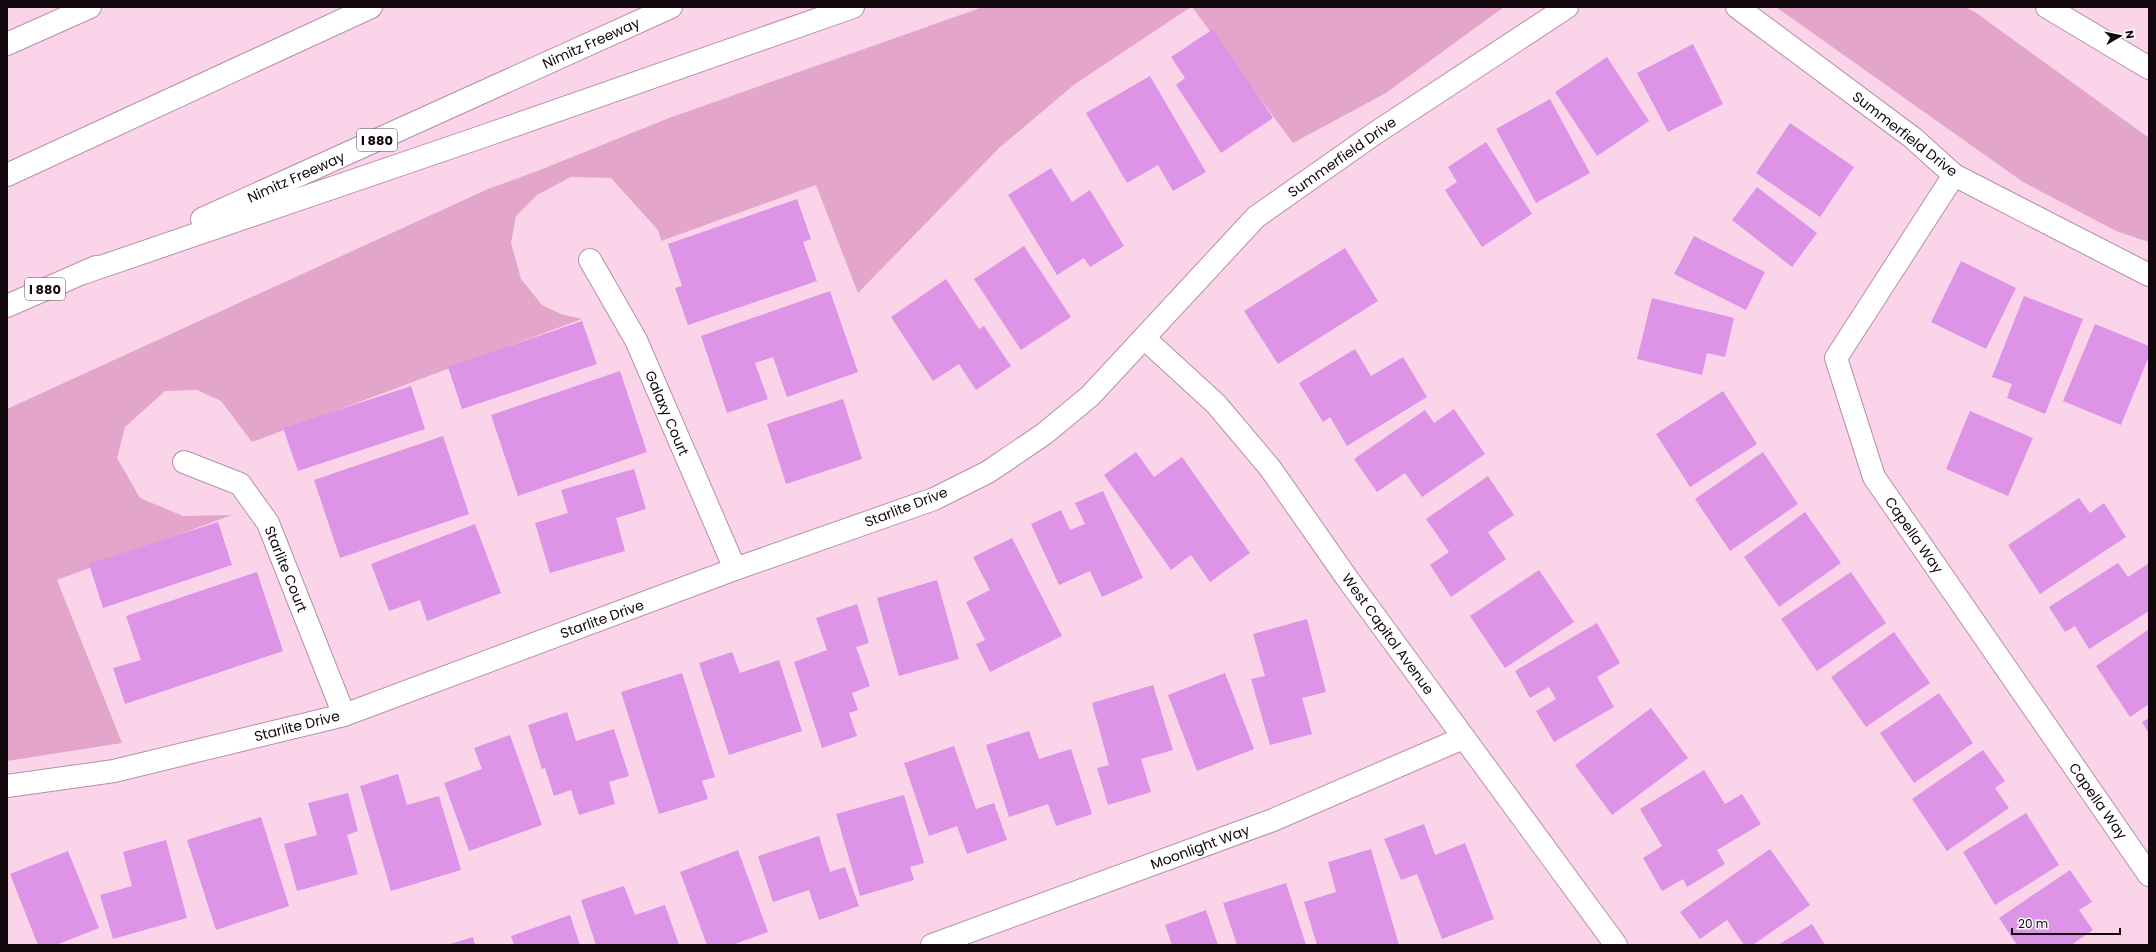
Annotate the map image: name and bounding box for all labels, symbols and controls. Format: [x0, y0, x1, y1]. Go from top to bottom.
street label: Nimitz Freeway [539, 13, 643, 73]
north arrow [2100, 16, 2140, 56]
text: N [2121, 29, 2138, 40]
street label: Summerfield Drive [1848, 87, 1962, 182]
street label: Summerfield Drive [1284, 112, 1401, 202]
road number: I 880 [357, 129, 397, 151]
street label: Nimitz Freeway [244, 147, 348, 207]
road number: I 880 [25, 278, 65, 300]
street label: Galaxy Court [640, 367, 694, 459]
street label: Starlite Drive [862, 482, 951, 532]
street label: Capella Way [1880, 493, 1948, 577]
street label: Starlite Court [260, 523, 312, 615]
street label: West Capitol Avenue [1337, 569, 1439, 699]
street label: Starlite Drive [557, 595, 647, 643]
street label: Starlite Drive [252, 706, 342, 746]
street label: Capella Way [2064, 759, 2132, 843]
street label: Moonlight Way [1148, 820, 1252, 874]
scale bar [2012, 910, 2120, 936]
text: 20 m [2018, 915, 2048, 932]

